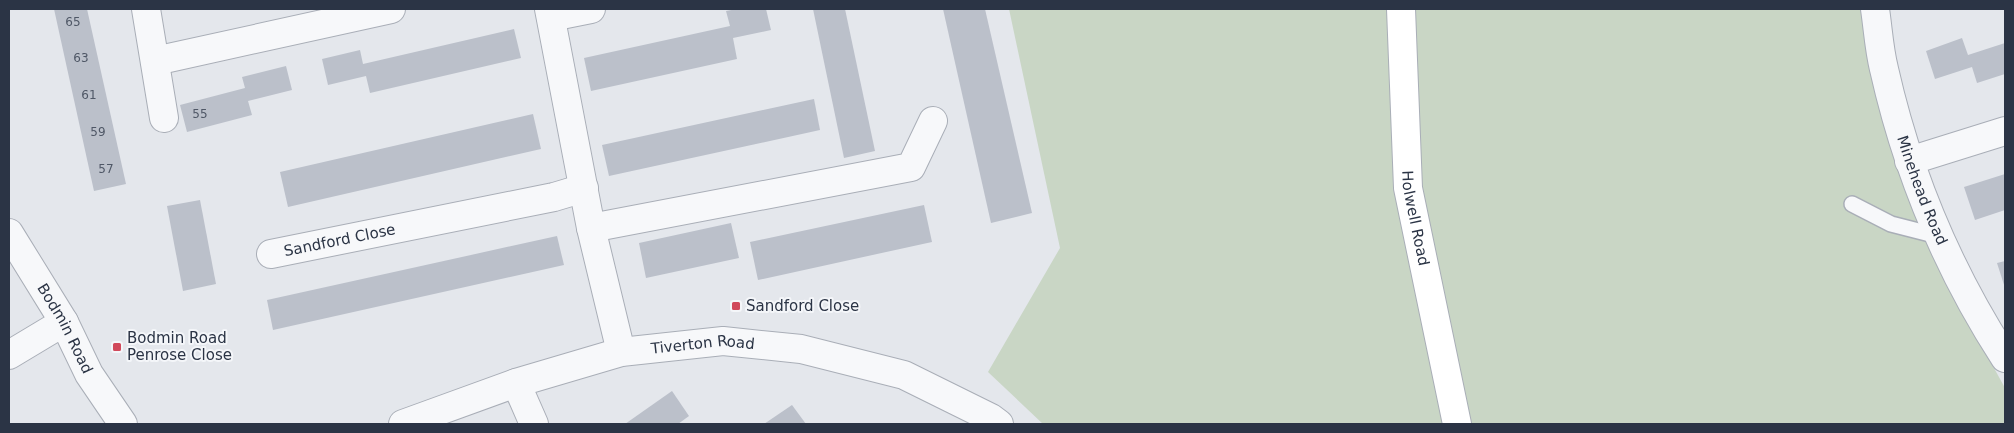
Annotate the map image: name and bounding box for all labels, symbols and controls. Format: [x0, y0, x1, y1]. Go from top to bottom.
house number: 65 [65, 15, 81, 29]
house number: 63 [73, 51, 89, 65]
house number: 61 [81, 88, 97, 102]
house number: 55 [192, 107, 208, 121]
house number: 59 [90, 125, 106, 139]
street label: Minehead Road [1893, 133, 1951, 248]
house number: 57 [98, 162, 114, 176]
street label: Holwell Road [1398, 170, 1433, 268]
street label: Sandford Close [282, 220, 397, 260]
street label: Bodmin Road [33, 280, 96, 377]
place label: Sandford Close [746, 297, 859, 315]
marker: Sandford Close [730, 300, 742, 312]
place label: Bodmin Road Penrose Close [127, 329, 232, 364]
street label: Tiverton Road [649, 332, 756, 358]
marker: Bodmin Road Penrose Close [111, 341, 123, 353]

